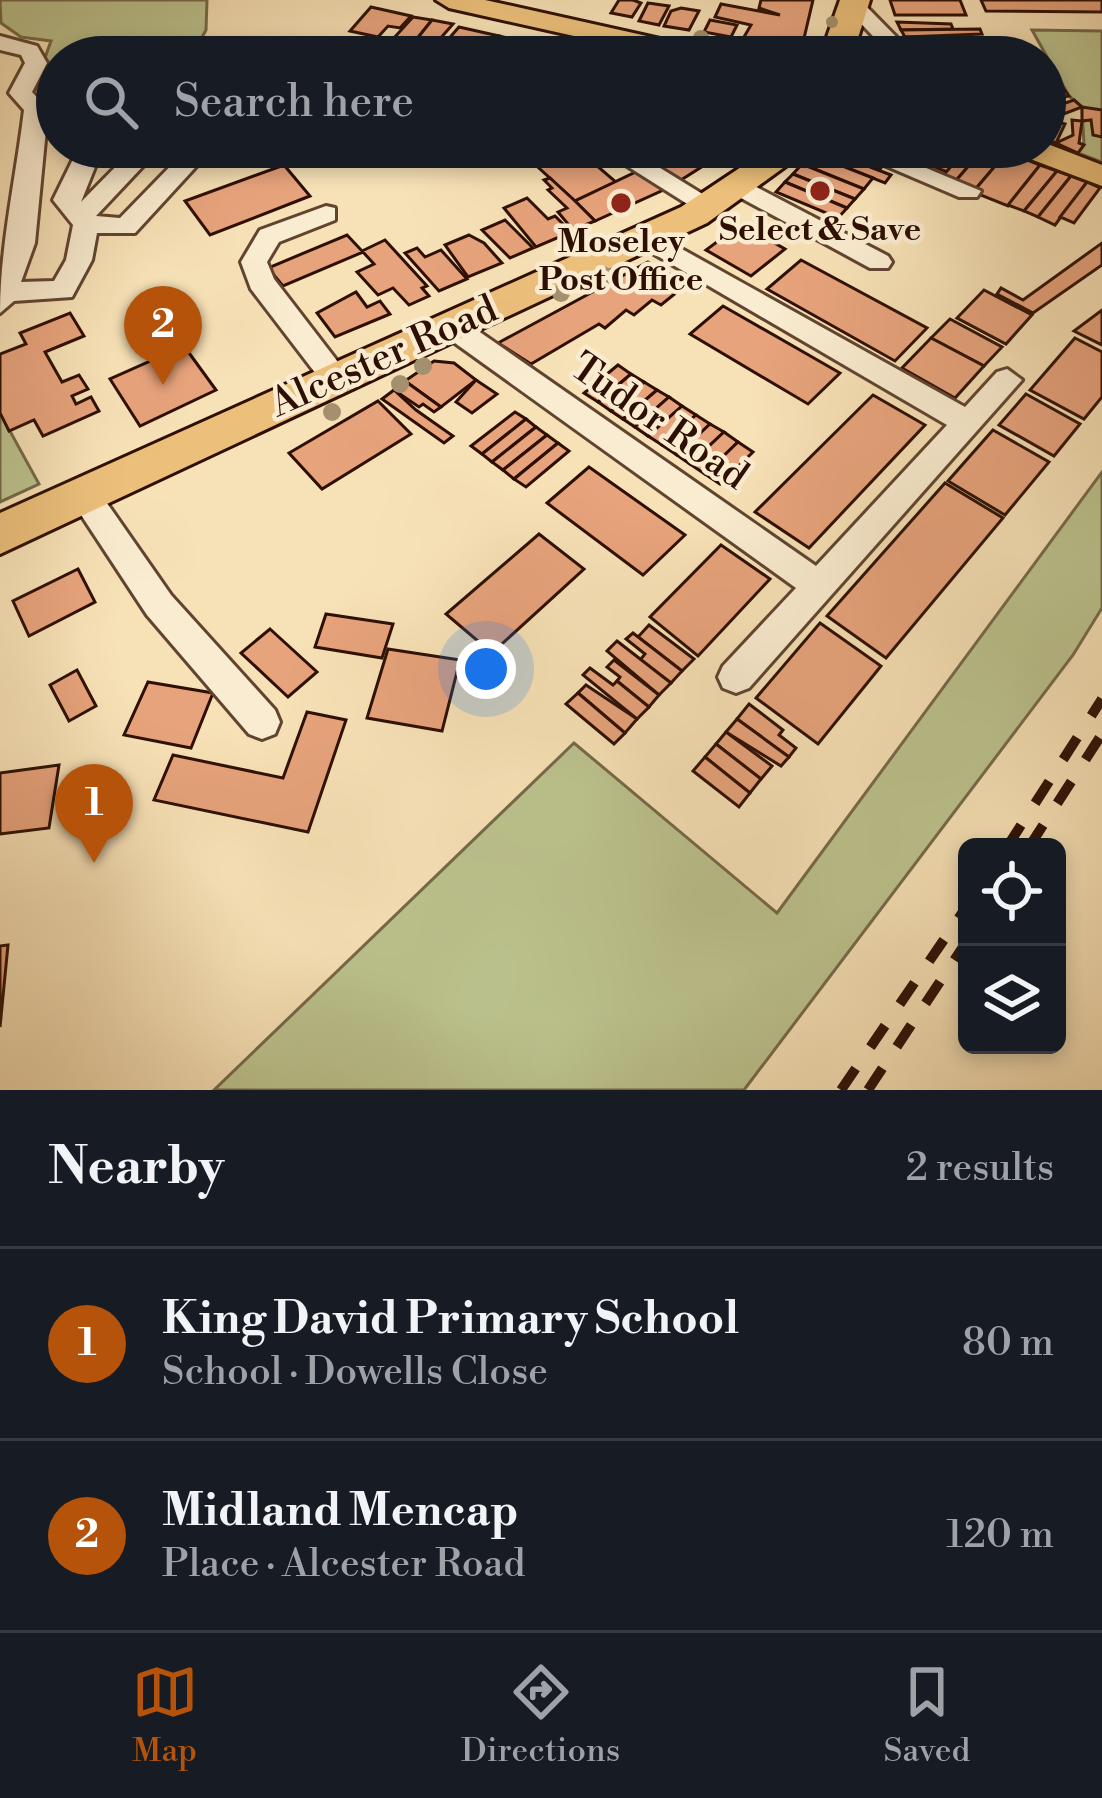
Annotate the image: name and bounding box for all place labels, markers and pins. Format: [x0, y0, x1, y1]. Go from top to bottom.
marker: Select & Save [807, 178, 833, 204]
marker: Moseley Post Office [608, 190, 634, 216]
place label: Select & Save [719, 210, 921, 251]
place label: Moseley Post Office [539, 222, 703, 301]
pin: 2 [124, 286, 202, 385]
pin: 1 [55, 764, 133, 863]

